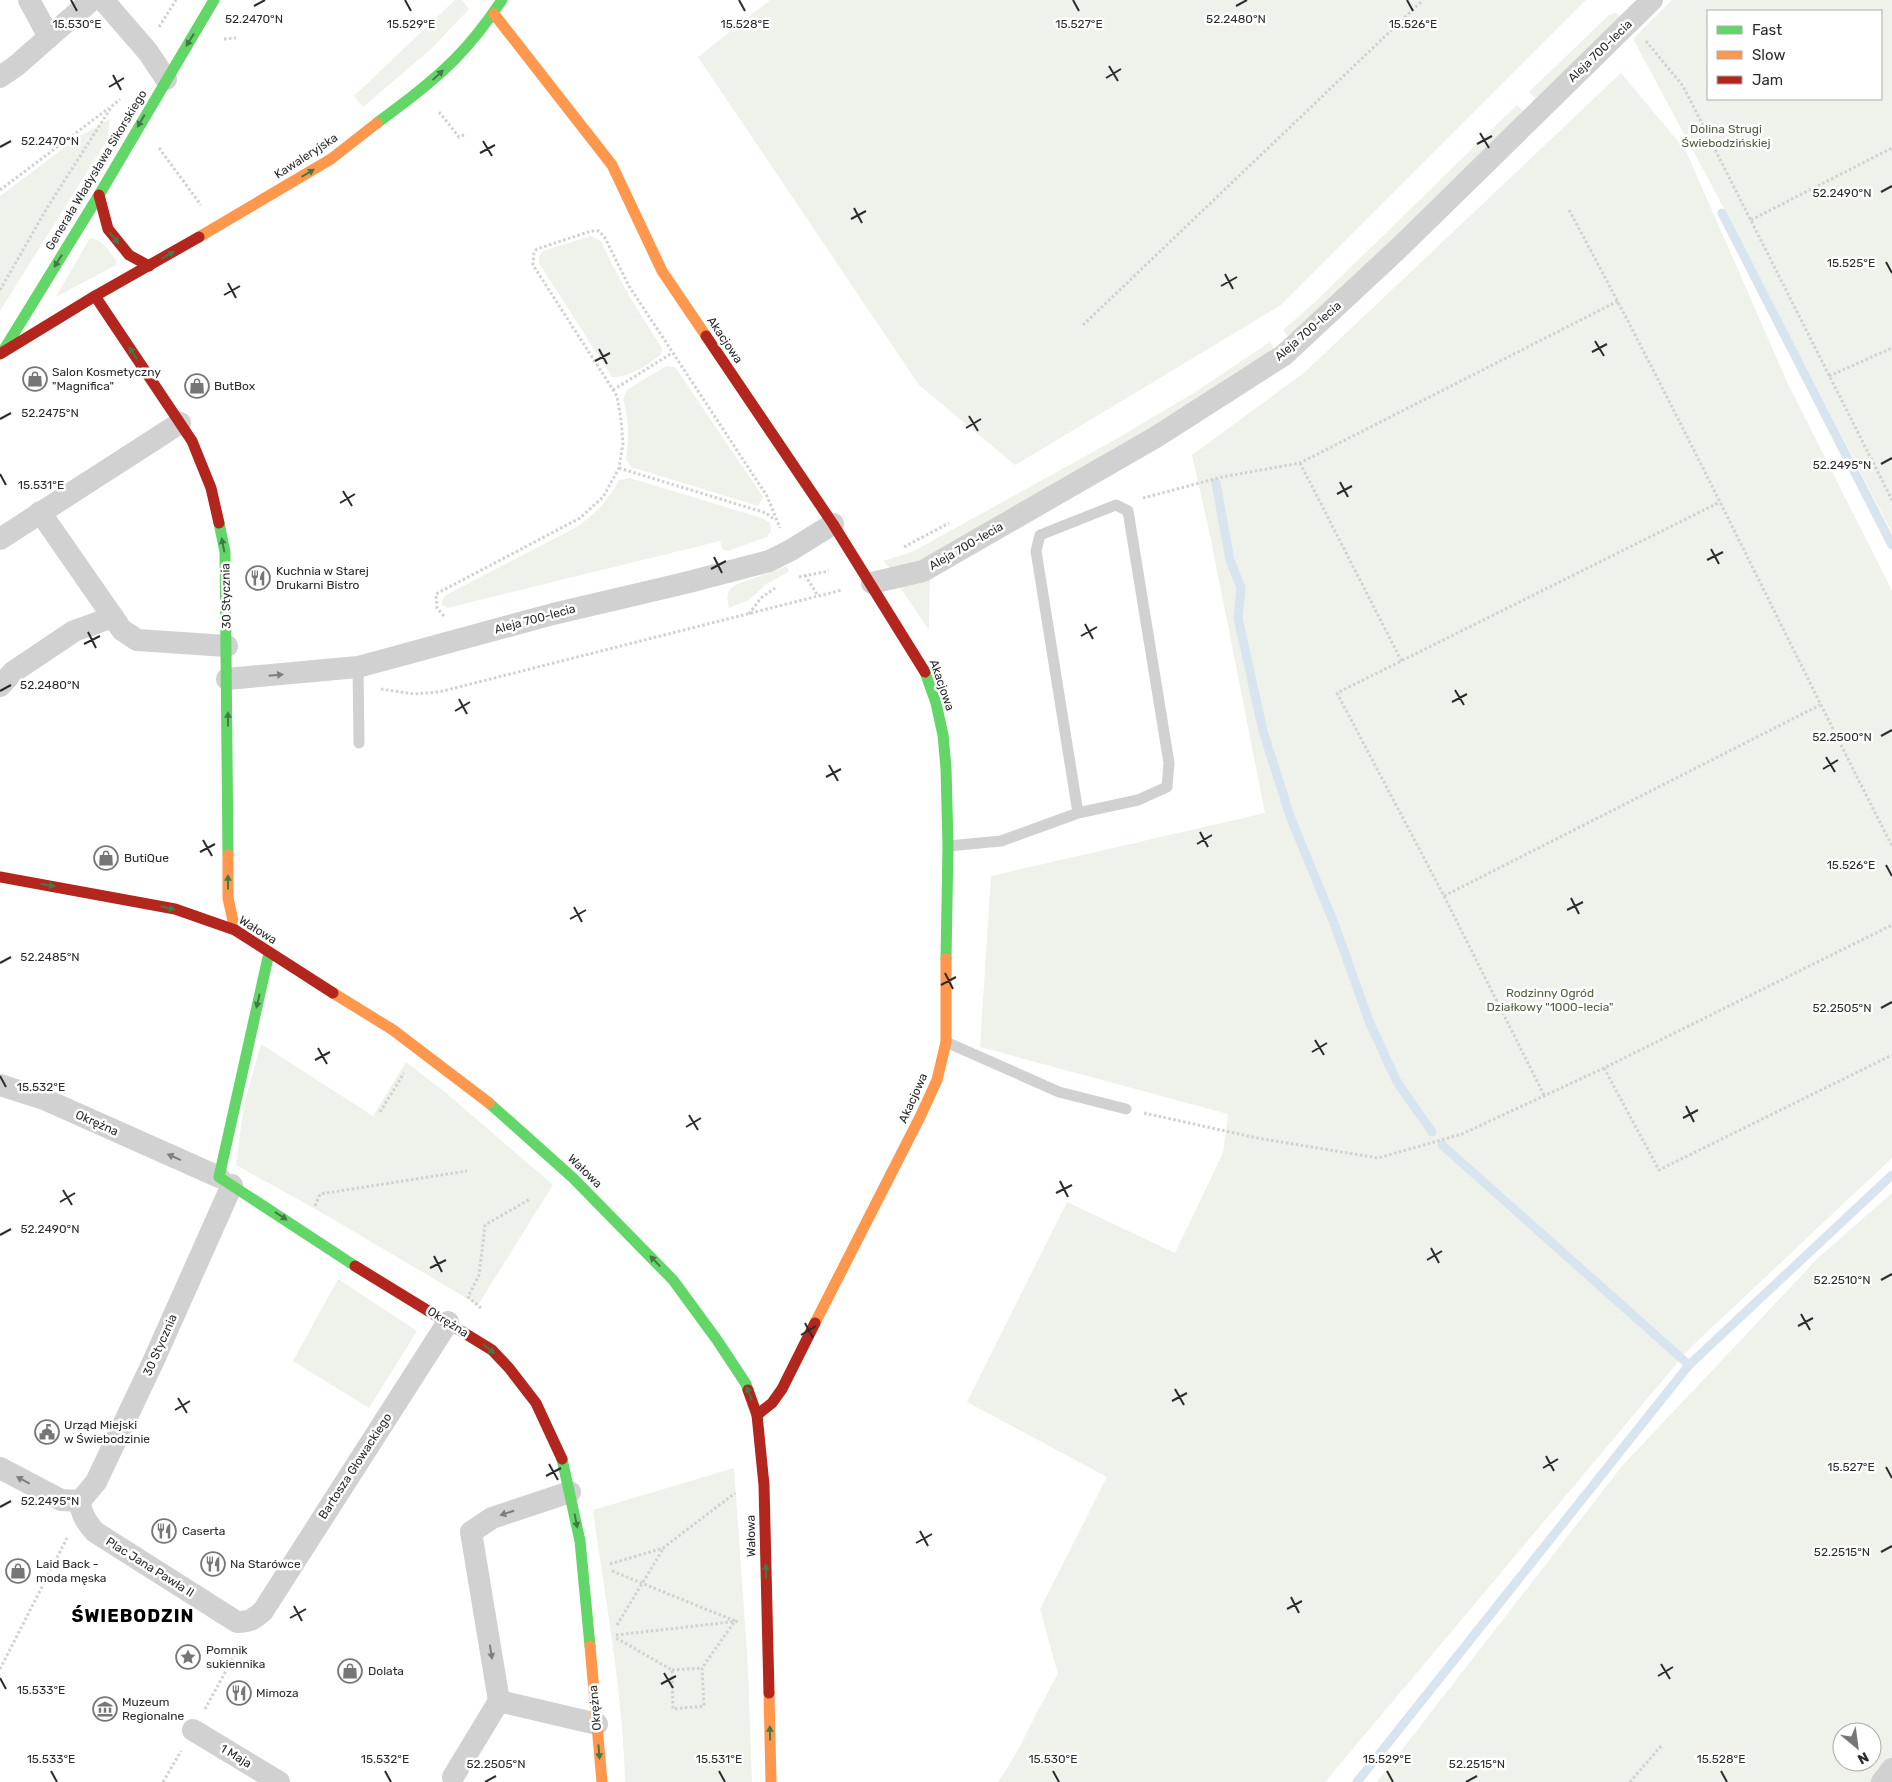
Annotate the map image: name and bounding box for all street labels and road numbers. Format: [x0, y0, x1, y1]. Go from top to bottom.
street label: Aleja 700-lecia [1565, 17, 1635, 85]
street label: Generała Władysława Sikorskiego [42, 87, 150, 253]
street label: Kawaleryjska [272, 130, 340, 182]
street label: Aleja 700-lecia [1272, 298, 1344, 364]
street label: Akacjowa [704, 314, 746, 366]
street label: Aleja 700-lecia [926, 519, 1006, 573]
street label: 30 Stycznia [218, 563, 234, 629]
street label: Aleja 700-lecia [493, 601, 577, 637]
street label: Akacjowa [927, 658, 957, 712]
street label: Wałowa [236, 913, 280, 947]
street label: Akacjowa [896, 1071, 930, 1125]
street label: Okrężna [73, 1107, 121, 1139]
street label: Wałowa [565, 1151, 605, 1191]
street label: Okrężna [425, 1304, 471, 1340]
street label: 30 Stycznia [140, 1312, 180, 1378]
street label: Bartosza Głowackiego [316, 1410, 395, 1522]
street label: Wałowa [744, 1515, 758, 1557]
street label: Plac Jana Pawła II [103, 1534, 197, 1600]
street label: Okrężna [586, 1685, 604, 1731]
street label: 1 Maja [218, 1741, 254, 1771]

